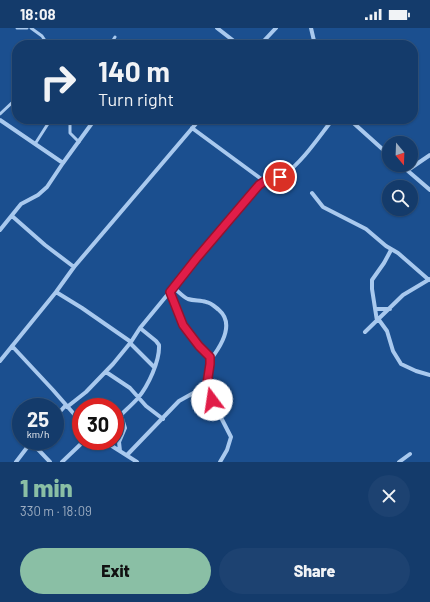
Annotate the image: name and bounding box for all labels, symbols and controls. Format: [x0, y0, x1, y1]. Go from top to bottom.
text: 18:08 [20, 5, 56, 23]
text: 140 m [98, 54, 170, 88]
icon: right [32, 56, 84, 108]
text: Turn right [98, 88, 174, 110]
north arrow [382, 136, 418, 172]
map controls [382, 136, 418, 216]
pin [263, 160, 297, 194]
icon: arrive [269, 166, 291, 188]
button: search [382, 180, 418, 216]
position arrow [191, 379, 233, 421]
speed limit sign: 30 [72, 398, 124, 450]
text: 25 [27, 407, 49, 431]
text: km/h [27, 428, 49, 440]
text: 1 min [20, 473, 73, 502]
button: close [368, 475, 410, 517]
text: 330 m · 18:09 [20, 503, 92, 519]
button: Exit [20, 548, 211, 594]
button: Share [219, 548, 410, 594]

